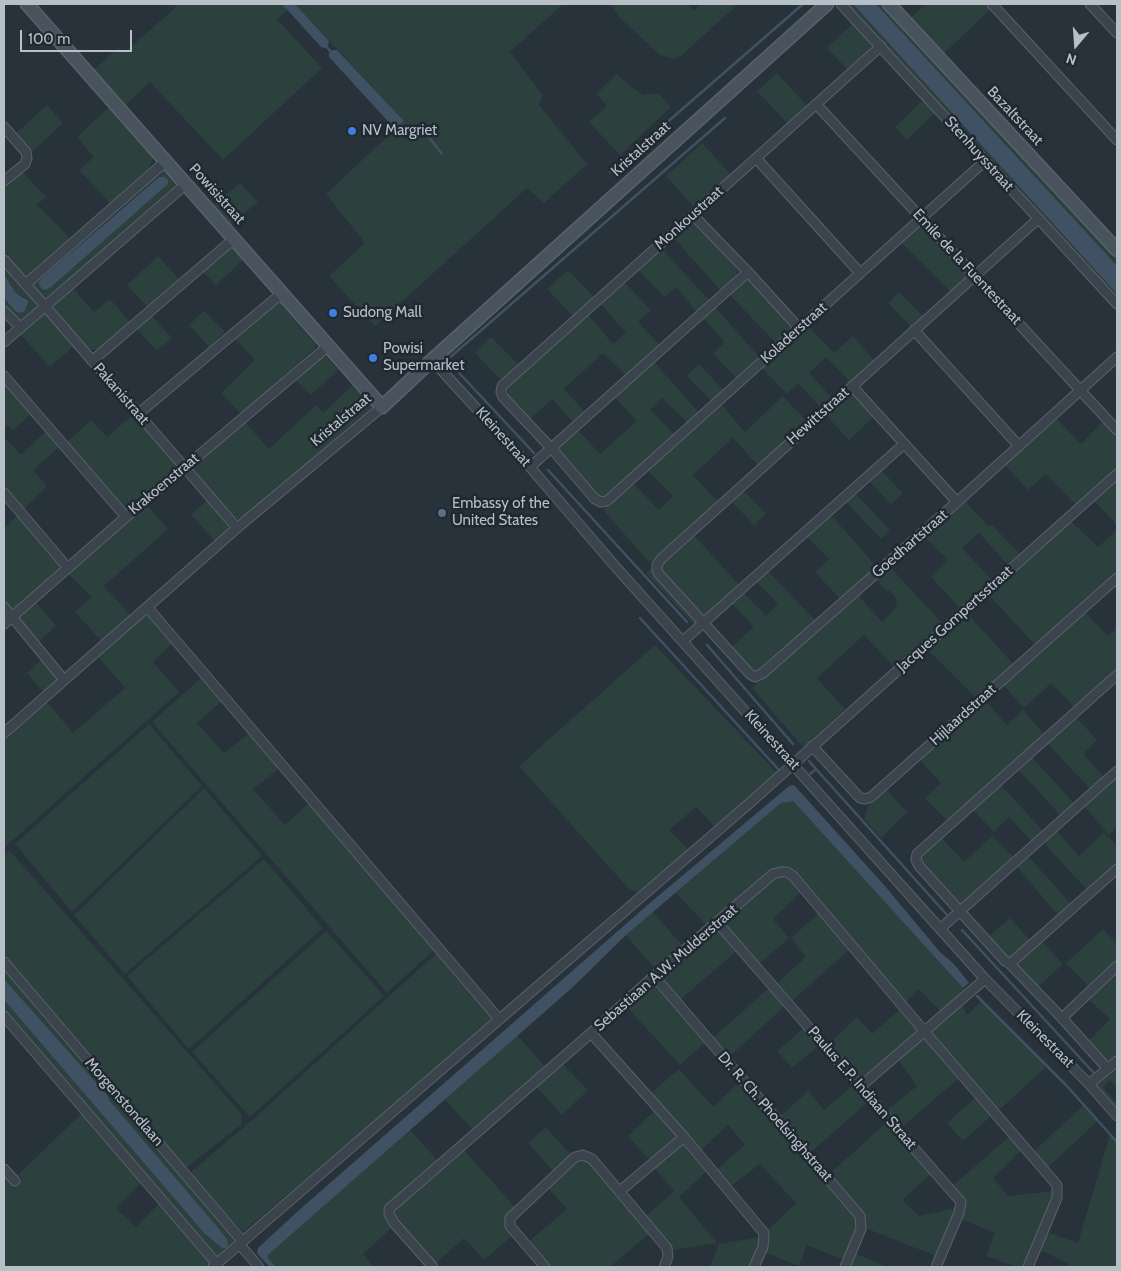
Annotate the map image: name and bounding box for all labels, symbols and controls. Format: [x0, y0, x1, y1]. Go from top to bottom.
scale bar [22, 20, 135, 52]
north arrow [1051, 20, 1101, 70]
text: 100 m [28, 30, 70, 48]
text: N [1064, 49, 1079, 69]
street label: Bazaltstraat [983, 83, 1047, 149]
street label: Stenhuysstraat [941, 113, 1017, 195]
street label: Kristalstraat [608, 118, 674, 180]
place label: NV Margriet [362, 122, 437, 140]
marker: NV Margriet [346, 125, 358, 137]
street label: Powisistraat [185, 160, 249, 228]
street label: Monkoustraat [651, 182, 727, 254]
street label: Emile de la Fuentestraat [909, 205, 1025, 329]
street label: Koladerstraat [757, 299, 831, 367]
place label: Sudong Mall [343, 304, 422, 322]
marker: Sudong Mall [327, 307, 339, 319]
place label: Powisi Supermarket [383, 340, 465, 375]
marker: Powisi Supermarket [367, 352, 379, 364]
street label: Pakanistraat [89, 359, 153, 429]
street label: Hewittstraat [783, 383, 853, 449]
street label: Kristalstraat [307, 389, 375, 451]
street label: Kleinestraat [472, 403, 534, 471]
street label: Krakoenstraat [125, 449, 203, 519]
place label: Embassy of the United States [452, 495, 550, 530]
street label: Goedhartstraat [868, 506, 952, 582]
marker: Embassy of the United States [436, 507, 448, 519]
street label: Jacques Gompertsstraat [893, 562, 1017, 676]
street label: Hijlaardstraat [926, 681, 1000, 749]
street label: Kleinestraat [741, 706, 803, 774]
street label: Sebastiaan A.W. Mulderstraat [591, 901, 741, 1035]
street label: Kleinestraat [1012, 1006, 1078, 1072]
street label: Paulus E.P. Indiaan Straat [804, 1023, 920, 1153]
street label: Dr. R. Ch. Phoelsinghstraat [714, 1049, 836, 1185]
street label: Morgenstondlaan [81, 1054, 167, 1150]

